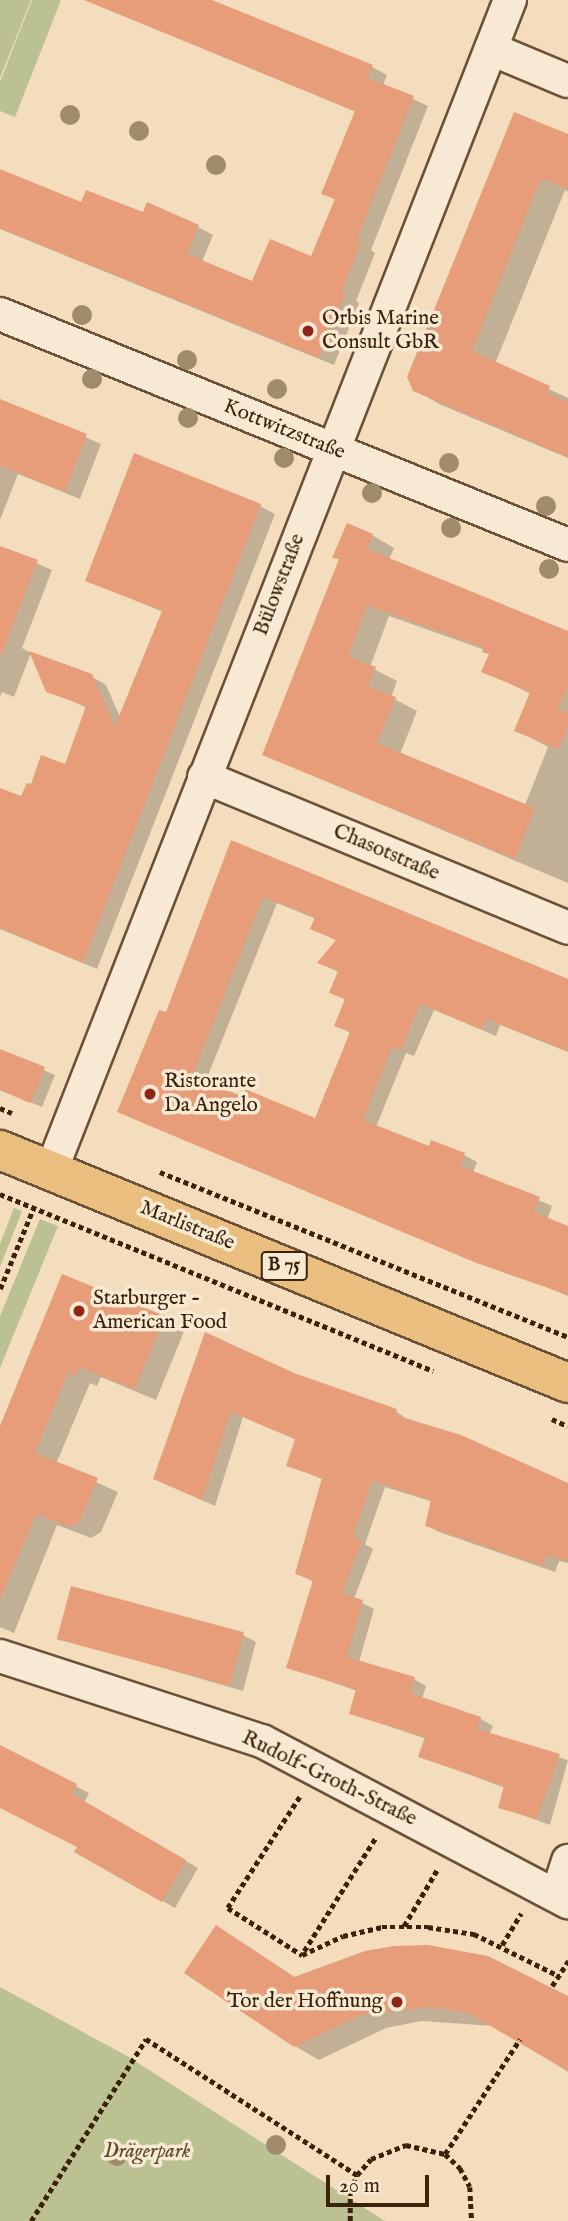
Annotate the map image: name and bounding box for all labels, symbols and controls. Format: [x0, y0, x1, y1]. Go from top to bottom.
place label: Orbis Marine Consult GbR [322, 306, 439, 356]
marker: Orbis Marine Consult GbR [300, 323, 316, 339]
street label: Kottwitzstraße [219, 394, 349, 466]
street label: Bülowstraße [249, 530, 311, 640]
street label: Chasotstraße [329, 819, 443, 887]
place label: Ristorante Da Angelo [164, 1069, 258, 1119]
marker: Ristorante Da Angelo [142, 1086, 158, 1102]
street label: Marlistraße [136, 1196, 238, 1256]
road number: B 75 [260, 1250, 308, 1282]
place label: Starburger - American Food [93, 1286, 227, 1336]
marker: Starburger - American Food [71, 1303, 87, 1319]
street label: Rudolf-Groth-Straße [237, 1726, 421, 1832]
place label: Tor der Hoffnung [227, 1989, 383, 2015]
marker: Tor der Hoffnung [389, 1994, 405, 2010]
park label: Drägerpark [104, 2139, 190, 2165]
scale bar [330, 2162, 433, 2206]
text: 20 m [339, 2173, 380, 2200]

